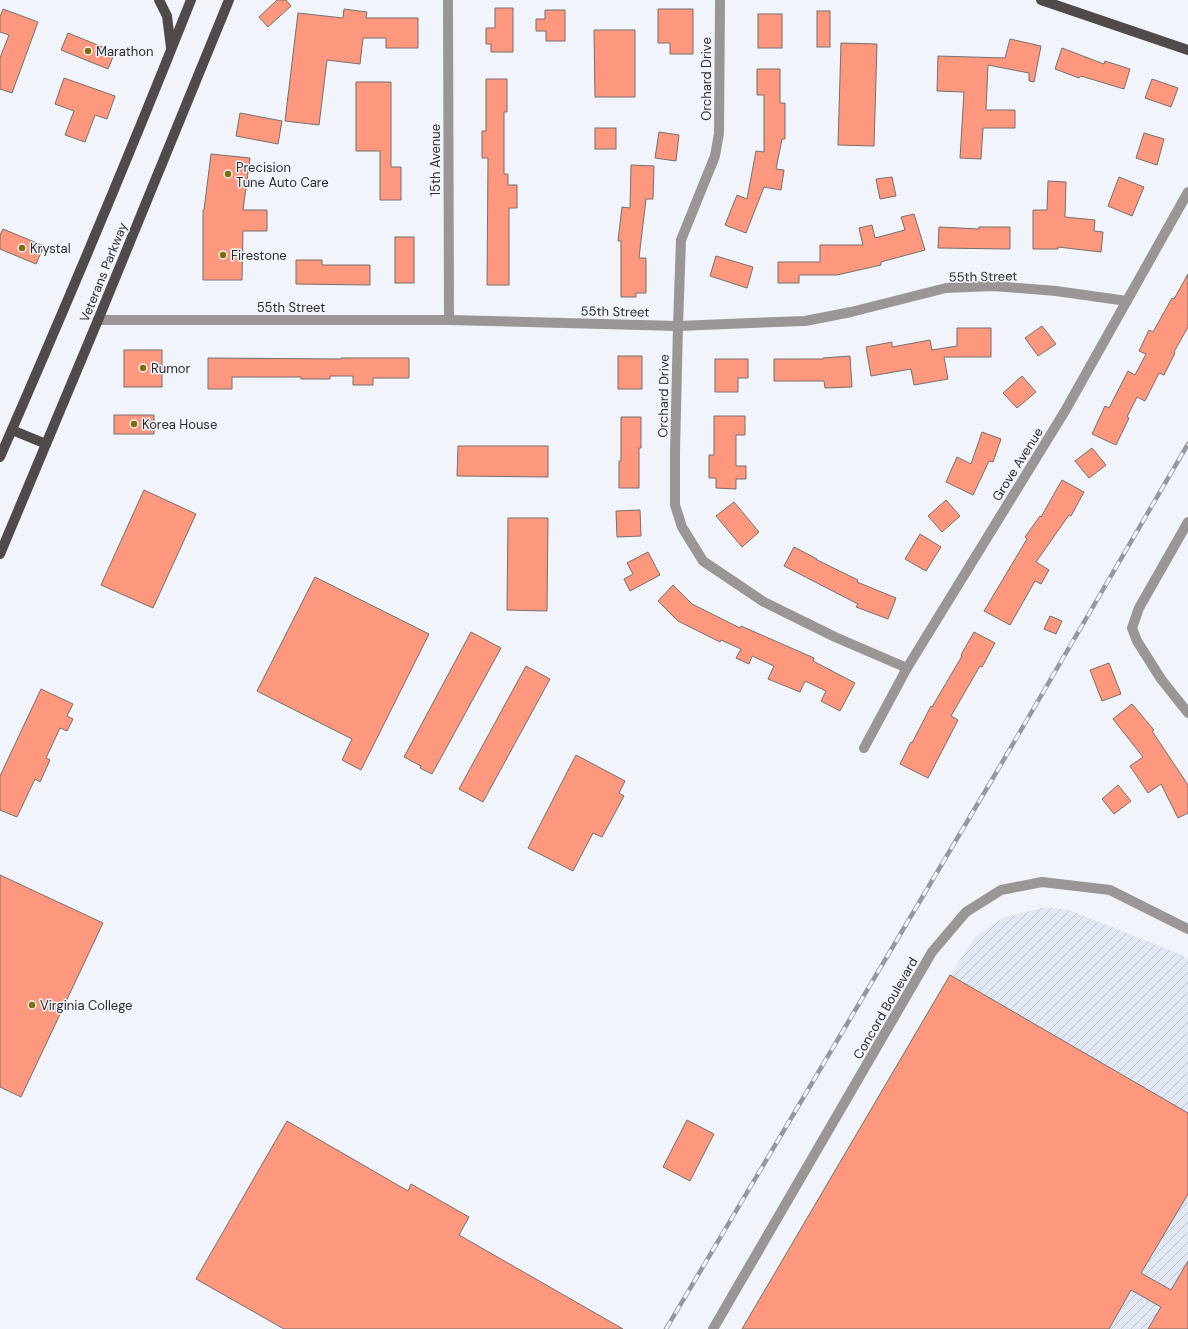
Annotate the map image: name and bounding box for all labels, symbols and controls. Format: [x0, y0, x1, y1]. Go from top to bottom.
street label: Orchard Drive [698, 37, 715, 121]
place label: Marathon [96, 43, 153, 60]
marker: Marathon [83, 46, 93, 56]
street label: 15th Avenue [427, 124, 444, 196]
place label: Precision Tune Auto Care [236, 159, 329, 191]
marker: Precision Tune Auto Care [223, 169, 233, 179]
street label: Veterans Parkway [76, 220, 131, 325]
place label: Krystal [30, 240, 71, 257]
marker: Krystal [17, 243, 27, 253]
place label: Firestone [231, 247, 287, 264]
marker: Firestone [218, 250, 228, 260]
street label: 55th Street [948, 267, 1018, 286]
street label: 55th Street [257, 299, 325, 316]
street label: 55th Street [580, 302, 650, 321]
street label: Orchard Drive [654, 354, 673, 438]
place label: Rumor [151, 360, 190, 377]
marker: Rumor [138, 363, 148, 373]
place label: Korea House [142, 416, 217, 433]
marker: Korea House [129, 419, 139, 429]
street label: Grove Avenue [988, 424, 1047, 504]
street label: Concord Boulevard [849, 954, 922, 1062]
place label: Virginia College [40, 997, 133, 1014]
marker: Virginia College [27, 1000, 37, 1010]

